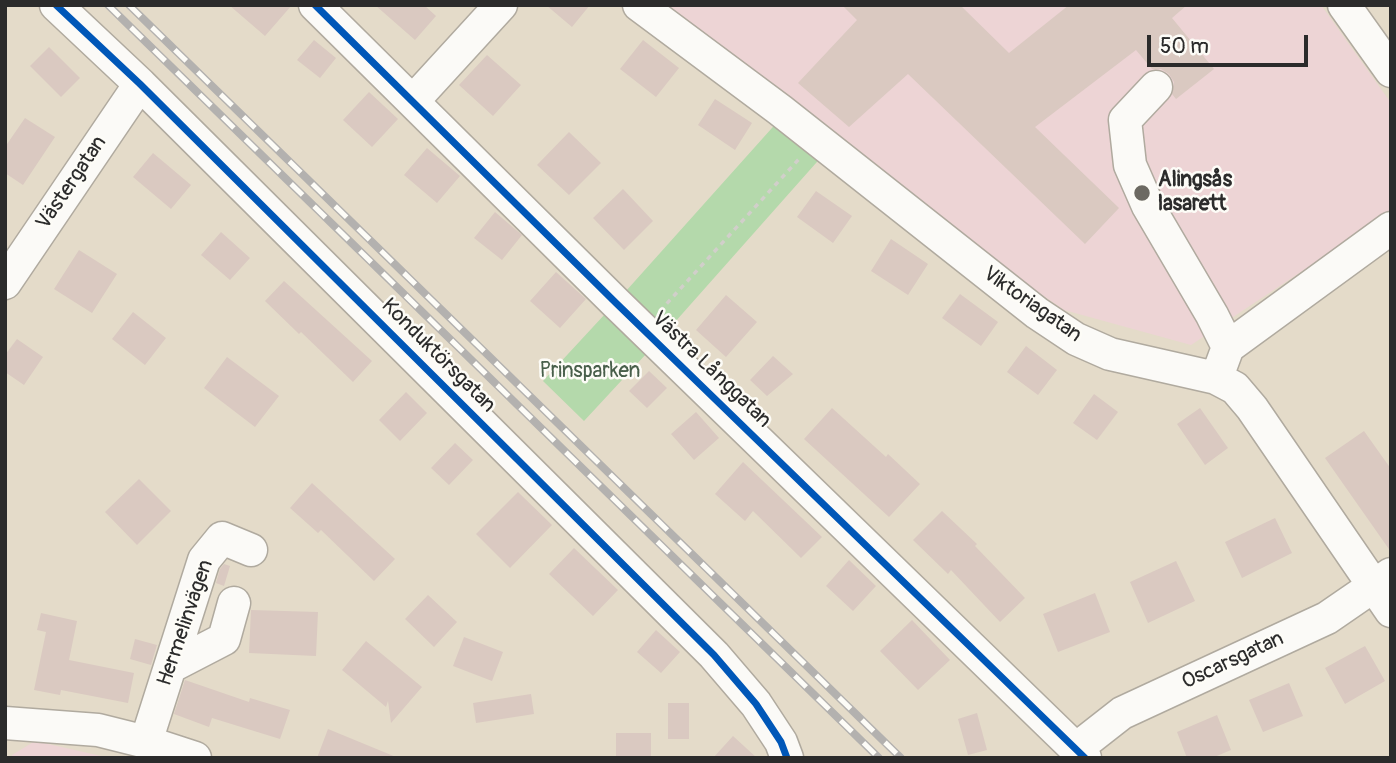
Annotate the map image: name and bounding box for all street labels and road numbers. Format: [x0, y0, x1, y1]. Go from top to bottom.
street label: Västergatan [32, 131, 112, 235]
street label: Viktoriagatan [978, 262, 1086, 348]
street label: Konduktörsgatan [376, 294, 500, 418]
street label: Västra Långgatan [646, 307, 776, 433]
street label: Hermelinvägen [153, 557, 219, 689]
street label: Oscarsgatan [1178, 627, 1288, 695]

